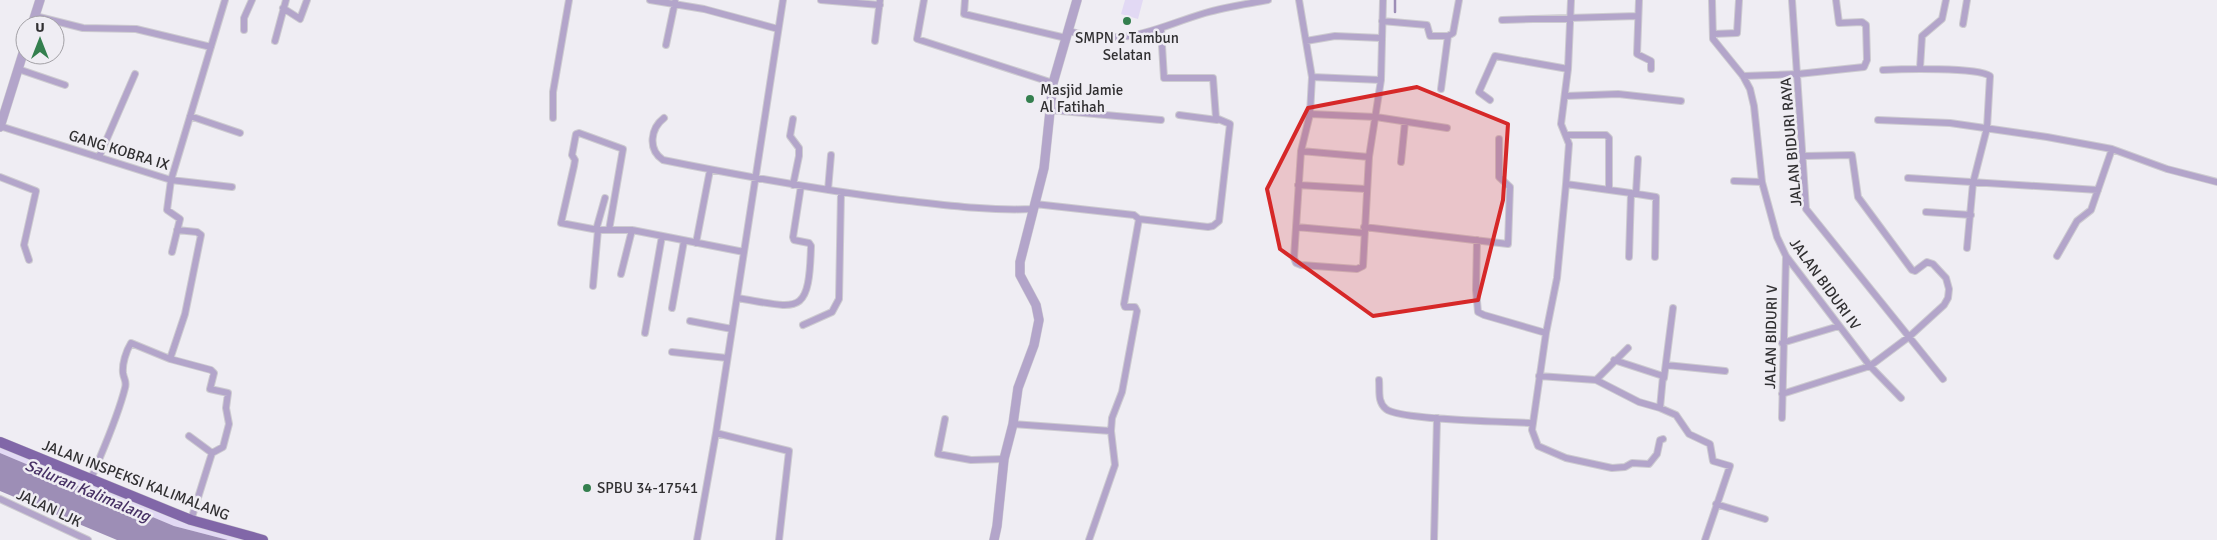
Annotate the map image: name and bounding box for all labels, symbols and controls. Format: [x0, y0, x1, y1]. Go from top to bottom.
north arrow [15, 15, 65, 65]
marker: SMPN 2 Tambun Selatan [1121, 15, 1133, 27]
text: U [35, 19, 45, 36]
place label: SMPN 2 Tambun Selatan [1075, 29, 1179, 64]
street label: JALAN BIDURI RAYA [1776, 77, 1806, 207]
place label: Masjid Jamie Al Fatihah [1040, 81, 1123, 116]
marker: Masjid Jamie Al Fatihah [1024, 93, 1036, 105]
street label: GANG KOBRA IX [66, 126, 172, 174]
street label: JALAN BIDURI IV [1786, 235, 1865, 334]
street label: JALAN BIDURI V [1761, 284, 1781, 389]
street label: JALAN INSPEKSI KALIMALANG [40, 436, 232, 524]
water label: Saluran Kalimalang [22, 456, 155, 527]
place label: SPBU 34-17541 [597, 479, 698, 497]
marker: SPBU 34-17541 [581, 482, 593, 494]
street label: JALAN LJK [14, 485, 84, 531]

